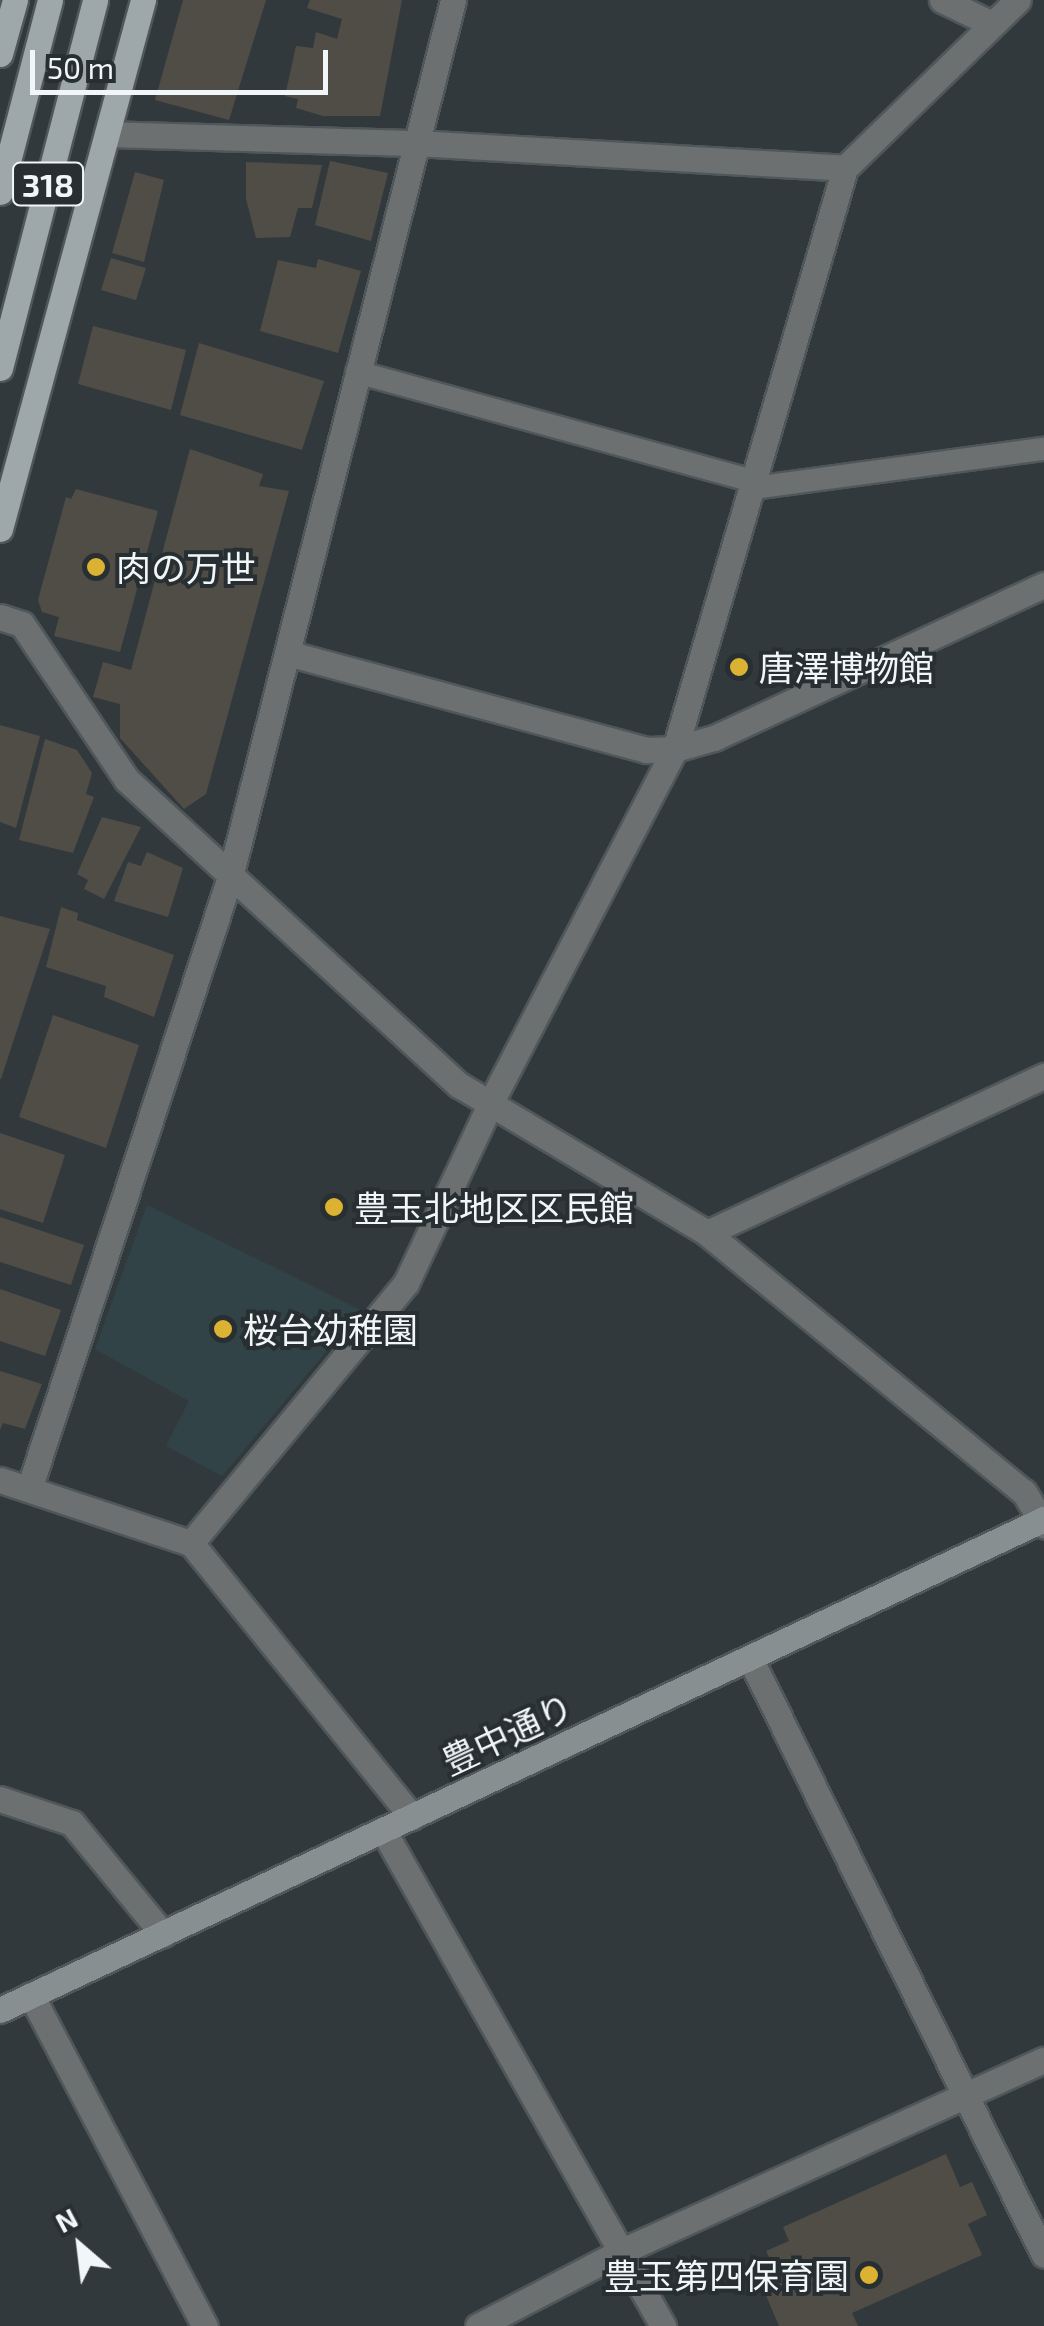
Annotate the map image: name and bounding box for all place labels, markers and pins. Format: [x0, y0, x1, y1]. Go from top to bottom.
place label: 肉の万世 [116, 546, 256, 588]
marker: 肉の万世 [85, 556, 107, 578]
place label: 唐澤博物館 [759, 646, 934, 688]
marker: 唐澤博物館 [728, 656, 750, 678]
place label: 豊玉北地区区民館 [354, 1186, 634, 1228]
marker: 豊玉北地区区民館 [323, 1196, 345, 1218]
place label: 桜台幼稚園 [243, 1308, 418, 1350]
marker: 桜台幼稚園 [212, 1318, 234, 1340]
place label: 豊玉第四保育園 [604, 2254, 849, 2296]
marker: 豊玉第四保育園 [858, 2264, 880, 2286]

